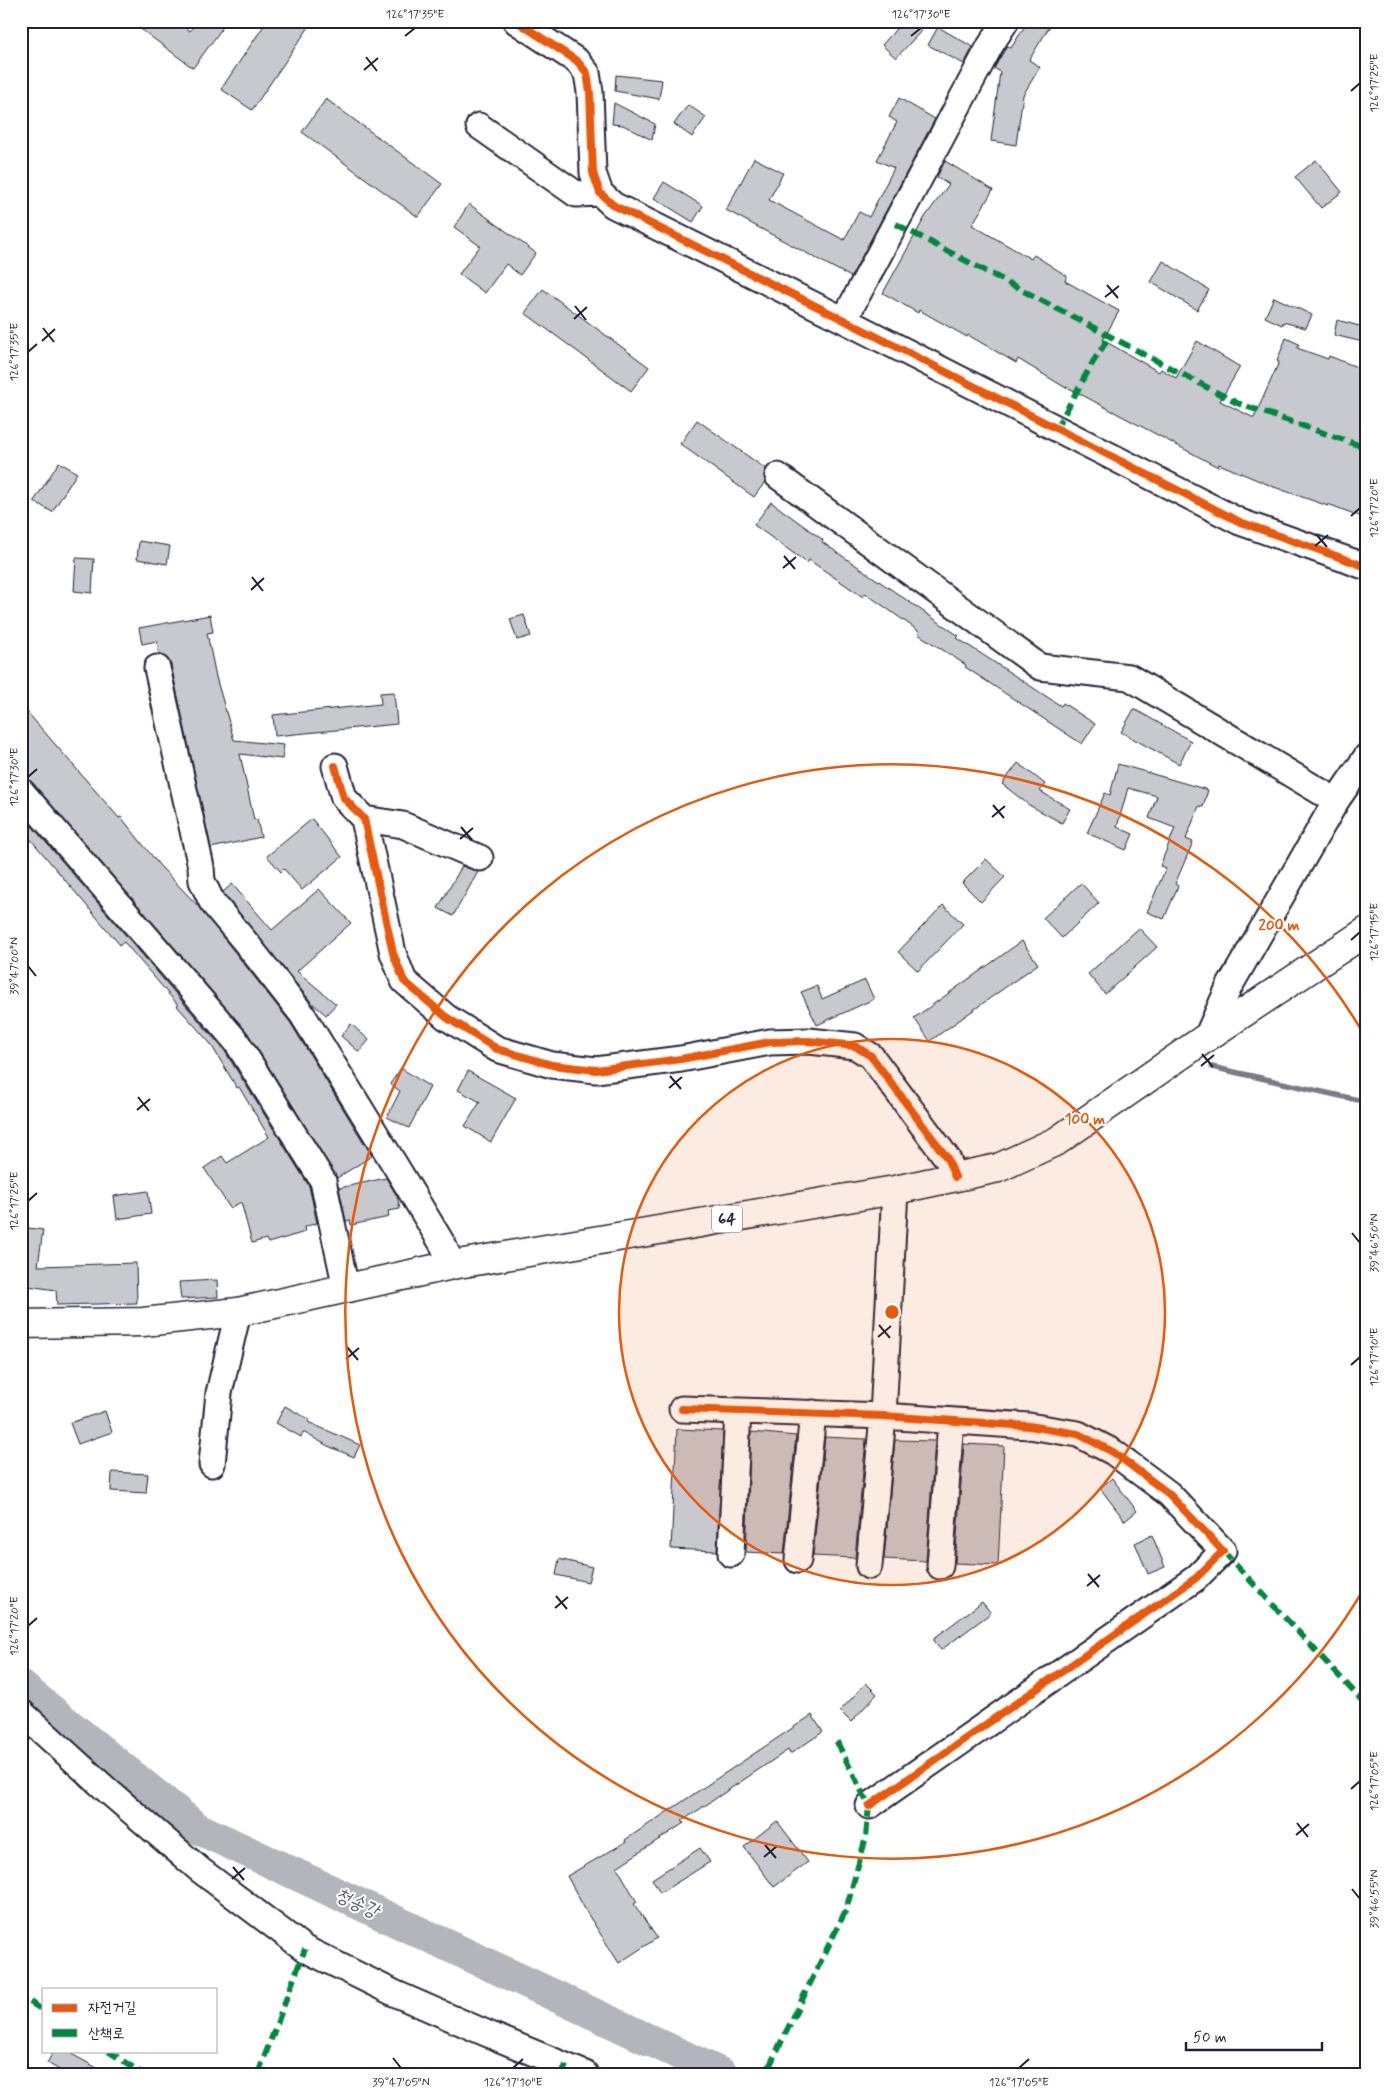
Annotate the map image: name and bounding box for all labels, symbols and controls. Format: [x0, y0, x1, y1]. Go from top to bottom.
text: 126°17'35"E [386, 7, 444, 23]
text: 126°17'30"E [891, 7, 951, 23]
text: 126°17'25"E [1367, 53, 1383, 113]
text: 126°17'35"E [7, 323, 23, 381]
text: 126°17'20"E [1367, 478, 1383, 538]
text: 126°17'30"E [7, 747, 23, 807]
text: 126°17'15"E [1367, 903, 1383, 961]
text: 200 m [1259, 916, 1300, 936]
text: 39°47'00"N [7, 937, 23, 995]
text: 100 m [1065, 1110, 1105, 1130]
text: 126°17'25"E [7, 1171, 23, 1231]
road number: 64 [712, 1206, 742, 1232]
text: 39°46'50"N [1367, 1213, 1383, 1273]
centre of rings [883, 1303, 901, 1321]
text: 126°17'10"E [1367, 1328, 1383, 1386]
text: 126°17'20"E [7, 1596, 23, 1656]
text: 126°17'05"E [1367, 1751, 1383, 1811]
text: 39°46'55"N [1367, 1870, 1383, 1928]
water label: 청송강 [331, 1882, 386, 1925]
legend [42, 1988, 218, 2052]
text: 자전거길 [88, 1998, 136, 2018]
scale bar [1186, 2020, 1322, 2052]
text: 산책로 [88, 2024, 124, 2044]
text: 50 m [1193, 2028, 1227, 2048]
text: 39°47'05"N [372, 2075, 430, 2091]
text: 126°17'10"E [484, 2075, 542, 2091]
text: 126°17'05"E [989, 2075, 1049, 2091]

